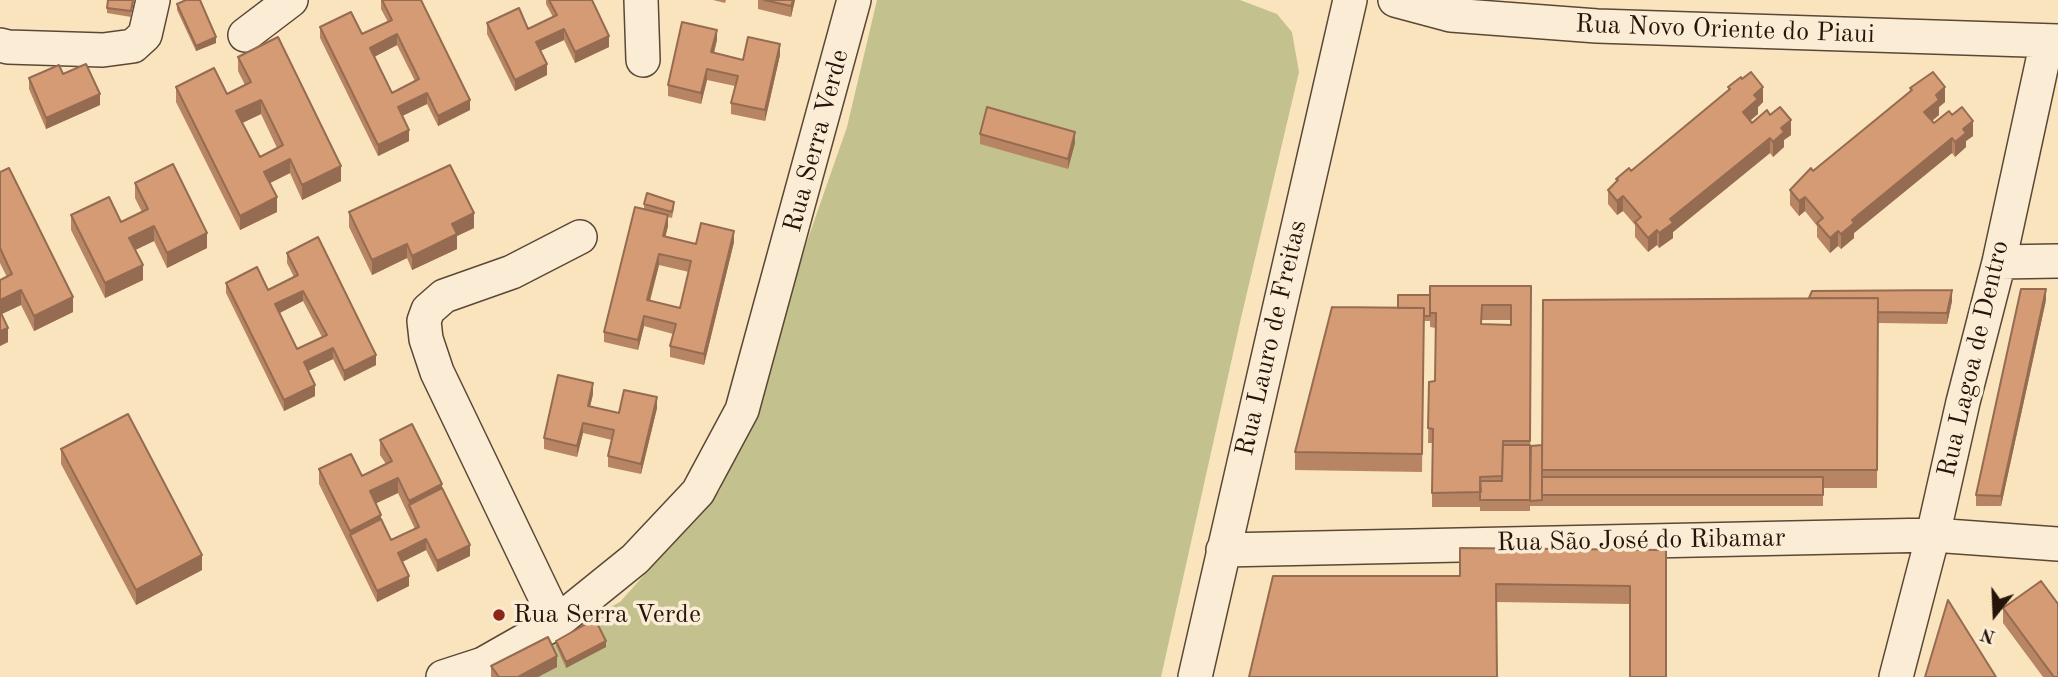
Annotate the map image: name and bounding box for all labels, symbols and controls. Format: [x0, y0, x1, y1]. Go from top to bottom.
street label: Rua Novo Oriente do Piaui [1575, 9, 1875, 51]
street label: Rua Serra Verde [778, 46, 856, 236]
street label: Rua Lauro de Freitas [1230, 217, 1314, 459]
street label: Rua Lagoa de Dentro [1932, 238, 2016, 480]
street label: Rua São José do Ribamar [1496, 523, 1786, 559]
north arrow [1960, 579, 2030, 649]
place label: Rua Serra Verde [513, 599, 701, 631]
marker: Rua Serra Verde [491, 607, 507, 623]
text: N [1979, 623, 1998, 646]

